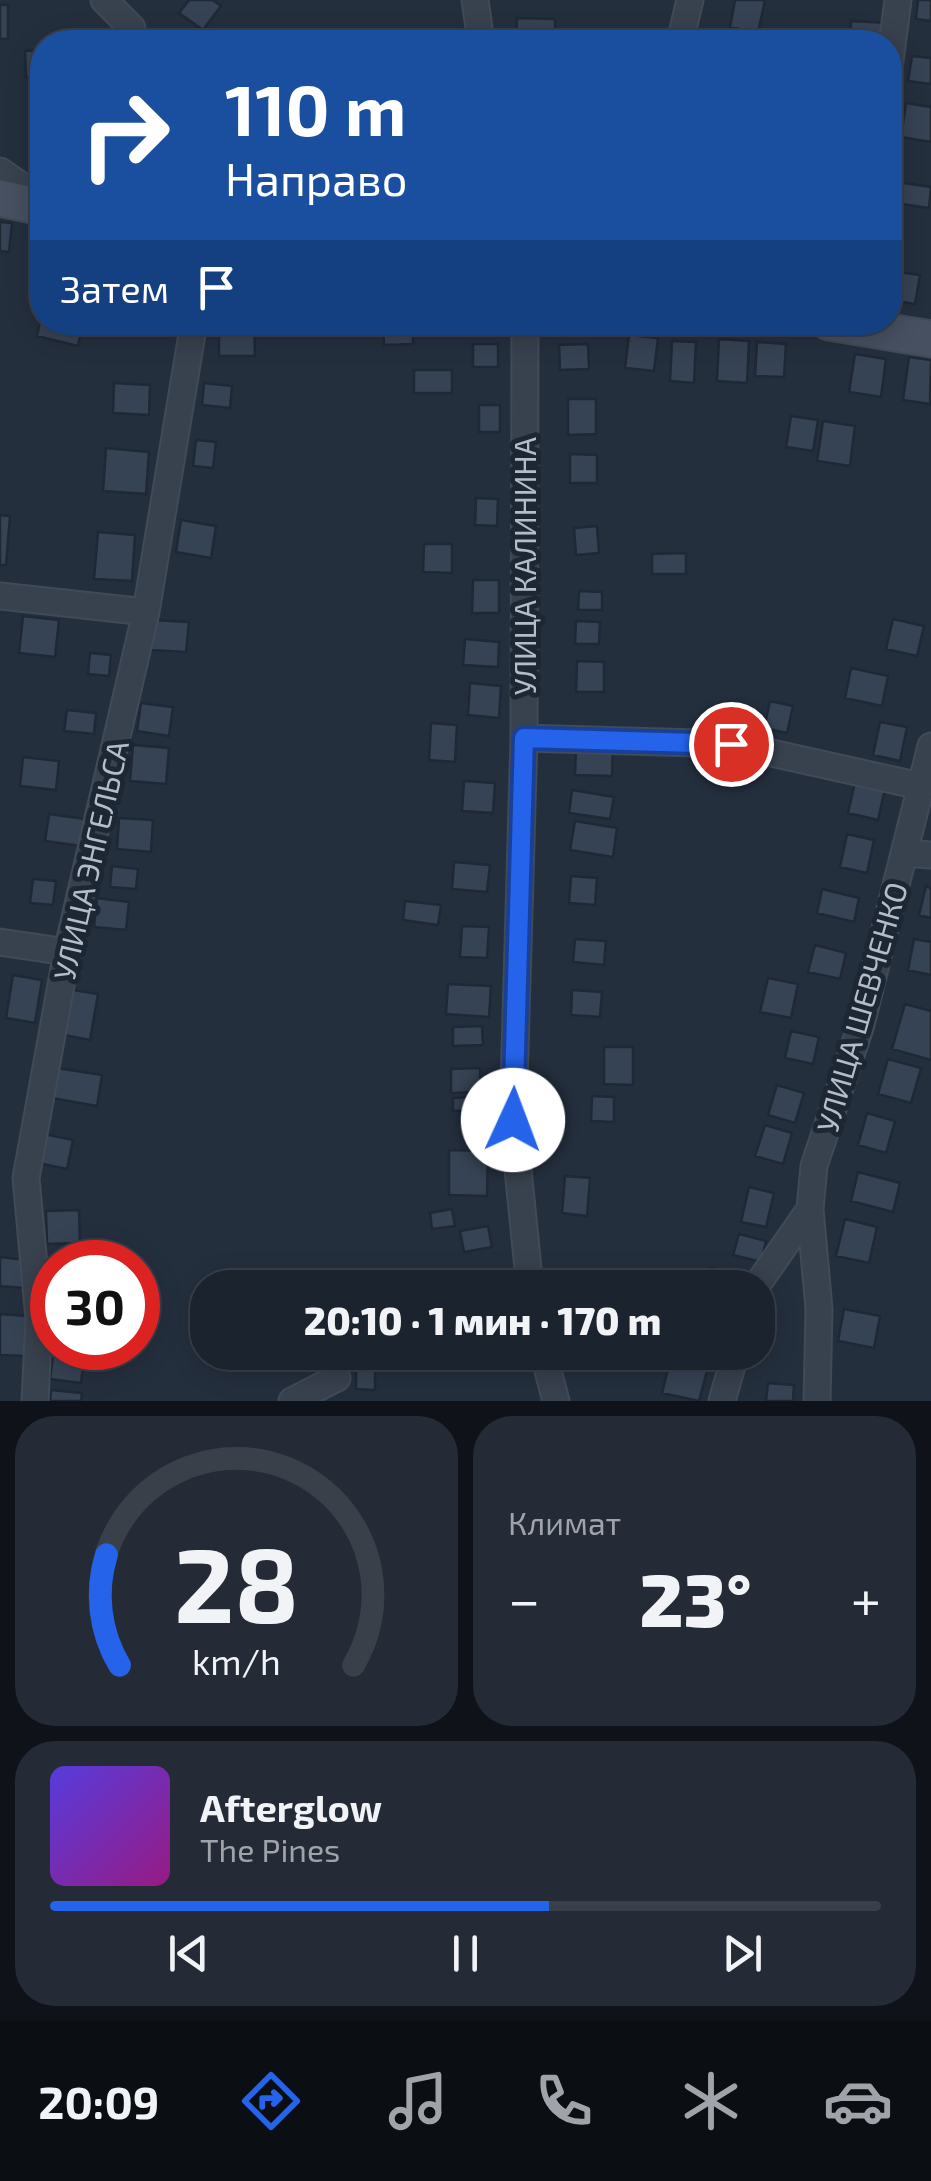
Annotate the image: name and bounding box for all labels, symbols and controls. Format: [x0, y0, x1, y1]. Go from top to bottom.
text: 110 m [225, 66, 406, 150]
icon: right [60, 70, 190, 200]
text: Направо [225, 151, 407, 205]
icon: arrive [189, 260, 244, 315]
text: Затем [60, 265, 169, 311]
street label: УЛИЦА КАЛИНИНА [506, 437, 542, 695]
pin [689, 702, 774, 787]
icon: arrive [704, 717, 759, 772]
street label: УЛИЦА ЭНГЕЛЬСА [45, 736, 135, 983]
street label: УЛИЦА ШЕВЧЕНКО [808, 878, 914, 1136]
position arrow [461, 1068, 565, 1172]
speed limit sign: 30 [30, 1240, 160, 1370]
text: 20:10 · 1 мин · 170 m [304, 1297, 661, 1343]
text: Климат [508, 1503, 621, 1541]
text: 28 [174, 1519, 299, 1644]
text: 23° [639, 1552, 752, 1642]
text: − [508, 1565, 540, 1631]
text: + [851, 1565, 881, 1631]
text: km/h [192, 1639, 281, 1682]
text: Afterglow [200, 1784, 382, 1830]
text: The Pines [200, 1830, 340, 1868]
icon: previous [161, 1926, 216, 1981]
icon: pause [438, 1926, 493, 1981]
icon: next [715, 1926, 770, 1981]
icon: directions [236, 2066, 306, 2136]
icon: music [383, 2066, 453, 2136]
icon: phone [529, 2066, 599, 2136]
icon: climate [676, 2066, 746, 2136]
icon: car [823, 2066, 893, 2136]
text: 20:09 [38, 2074, 159, 2128]

